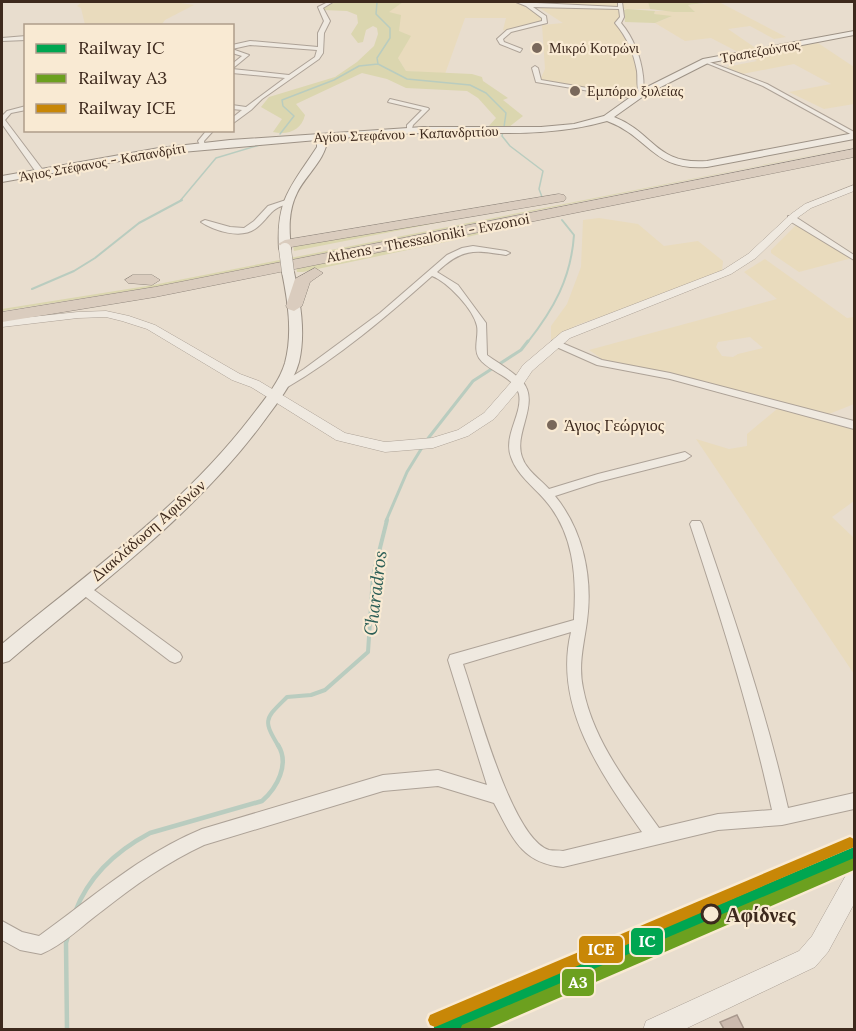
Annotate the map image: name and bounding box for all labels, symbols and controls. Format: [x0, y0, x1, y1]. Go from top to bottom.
legend [24, 24, 234, 132]
street label: Τραπεζούντος [719, 35, 802, 67]
text: Railway IC [78, 36, 165, 59]
place label: Μικρό Κοτρώνι [549, 39, 639, 57]
marker: Μικρό Κοτρώνι [530, 41, 544, 55]
text: Railway A3 [78, 66, 167, 89]
place label: Εμπόριο ξυλείας [587, 82, 684, 100]
marker: Εμπόριο ξυλείας [568, 84, 582, 98]
text: Railway ICE [78, 96, 176, 119]
street label: Αγίου Στεφάνου - Καπανδριτίου [313, 122, 499, 146]
street label: Άγιος Στέφανος - Καπανδρίτι [17, 138, 187, 186]
street label: Athens - Thessaloniki - Evzonoi [324, 210, 531, 267]
place label: Άγιος Γεώργιος [564, 415, 665, 435]
marker: Άγιος Γεώργιος [545, 418, 559, 432]
street label: Διακλάδωση Αφιδνών [87, 475, 209, 585]
water label: Charadros [358, 549, 392, 637]
place label: Αφίδνες [726, 902, 796, 927]
marker: Αφίδνες [701, 904, 721, 924]
line badge: IC [630, 927, 664, 956]
text: IC [638, 931, 656, 951]
line badge: ICE [578, 935, 624, 964]
text: ICE [588, 939, 615, 959]
line badge: A3 [561, 968, 595, 997]
text: A3 [568, 972, 588, 992]

